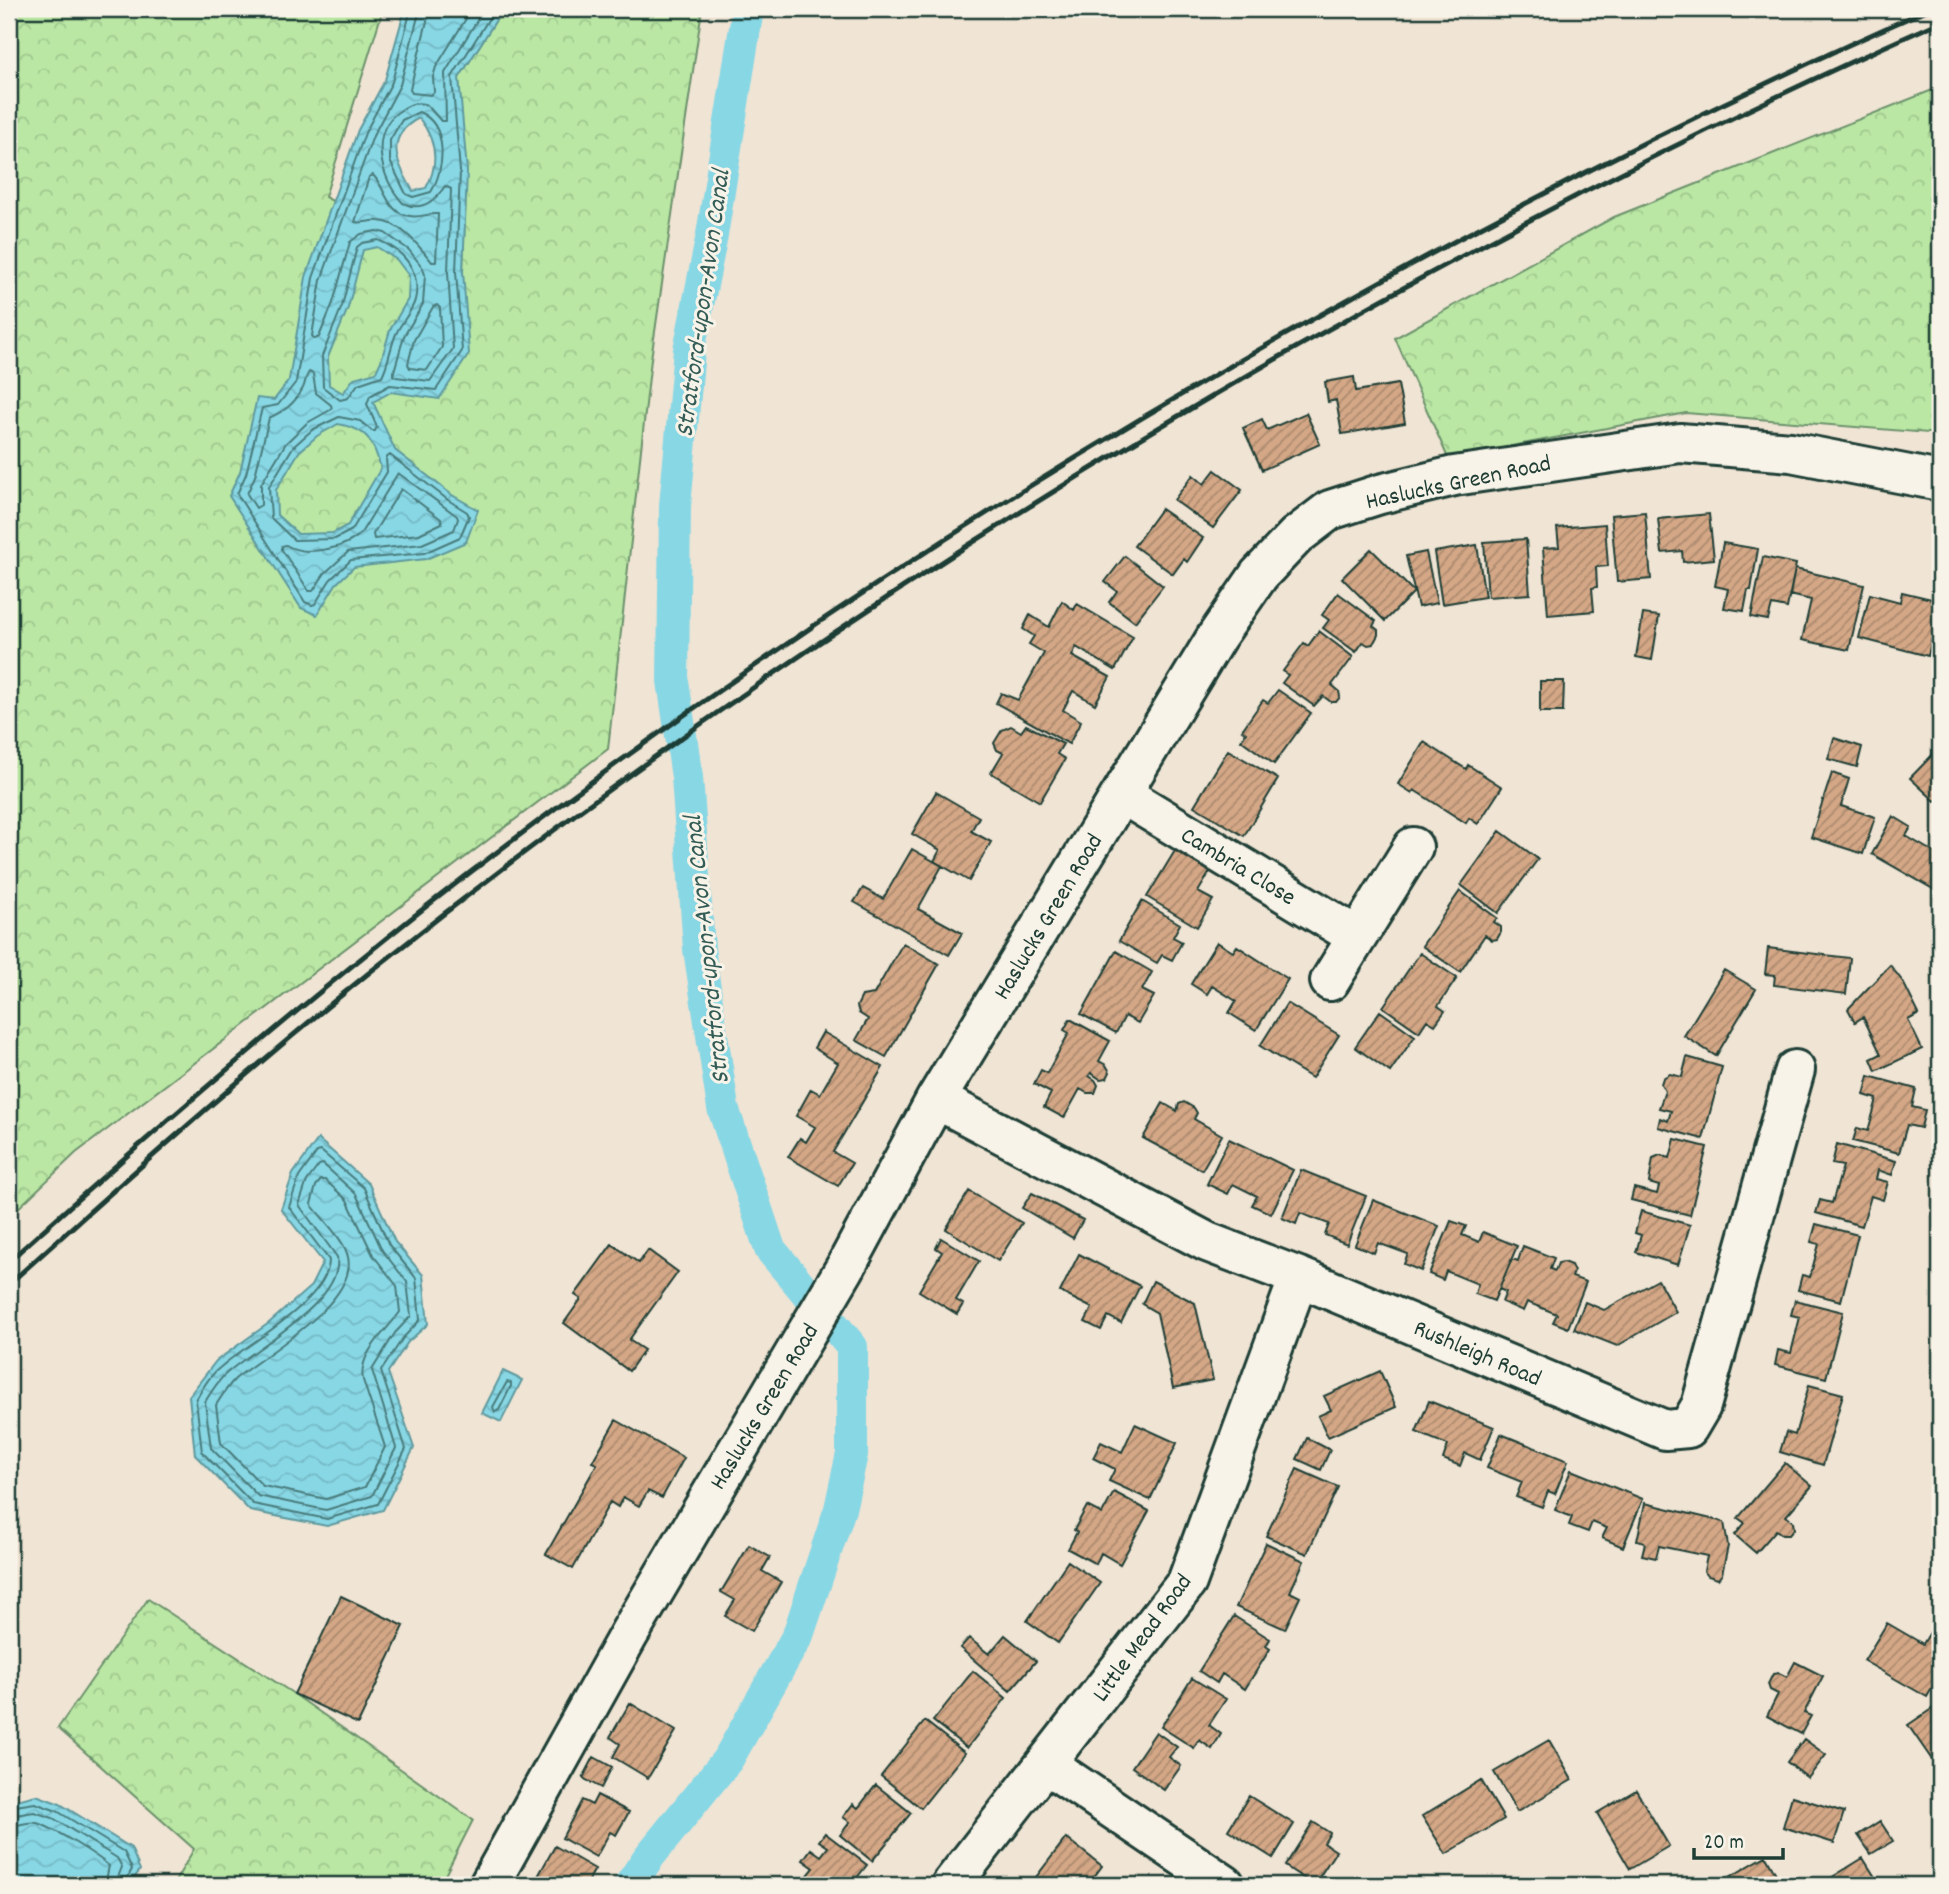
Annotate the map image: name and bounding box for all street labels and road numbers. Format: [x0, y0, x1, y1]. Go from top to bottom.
street label: Haslucks Green Road [1363, 448, 1554, 520]
street label: Cambria Close [1173, 820, 1301, 915]
street label: Haslucks Green Road [986, 828, 1113, 1007]
street label: Rushleigh Road [1408, 1313, 1546, 1397]
street label: Haslucks Green Road [702, 1318, 829, 1497]
street label: Little Mead Road [1085, 1568, 1202, 1710]

